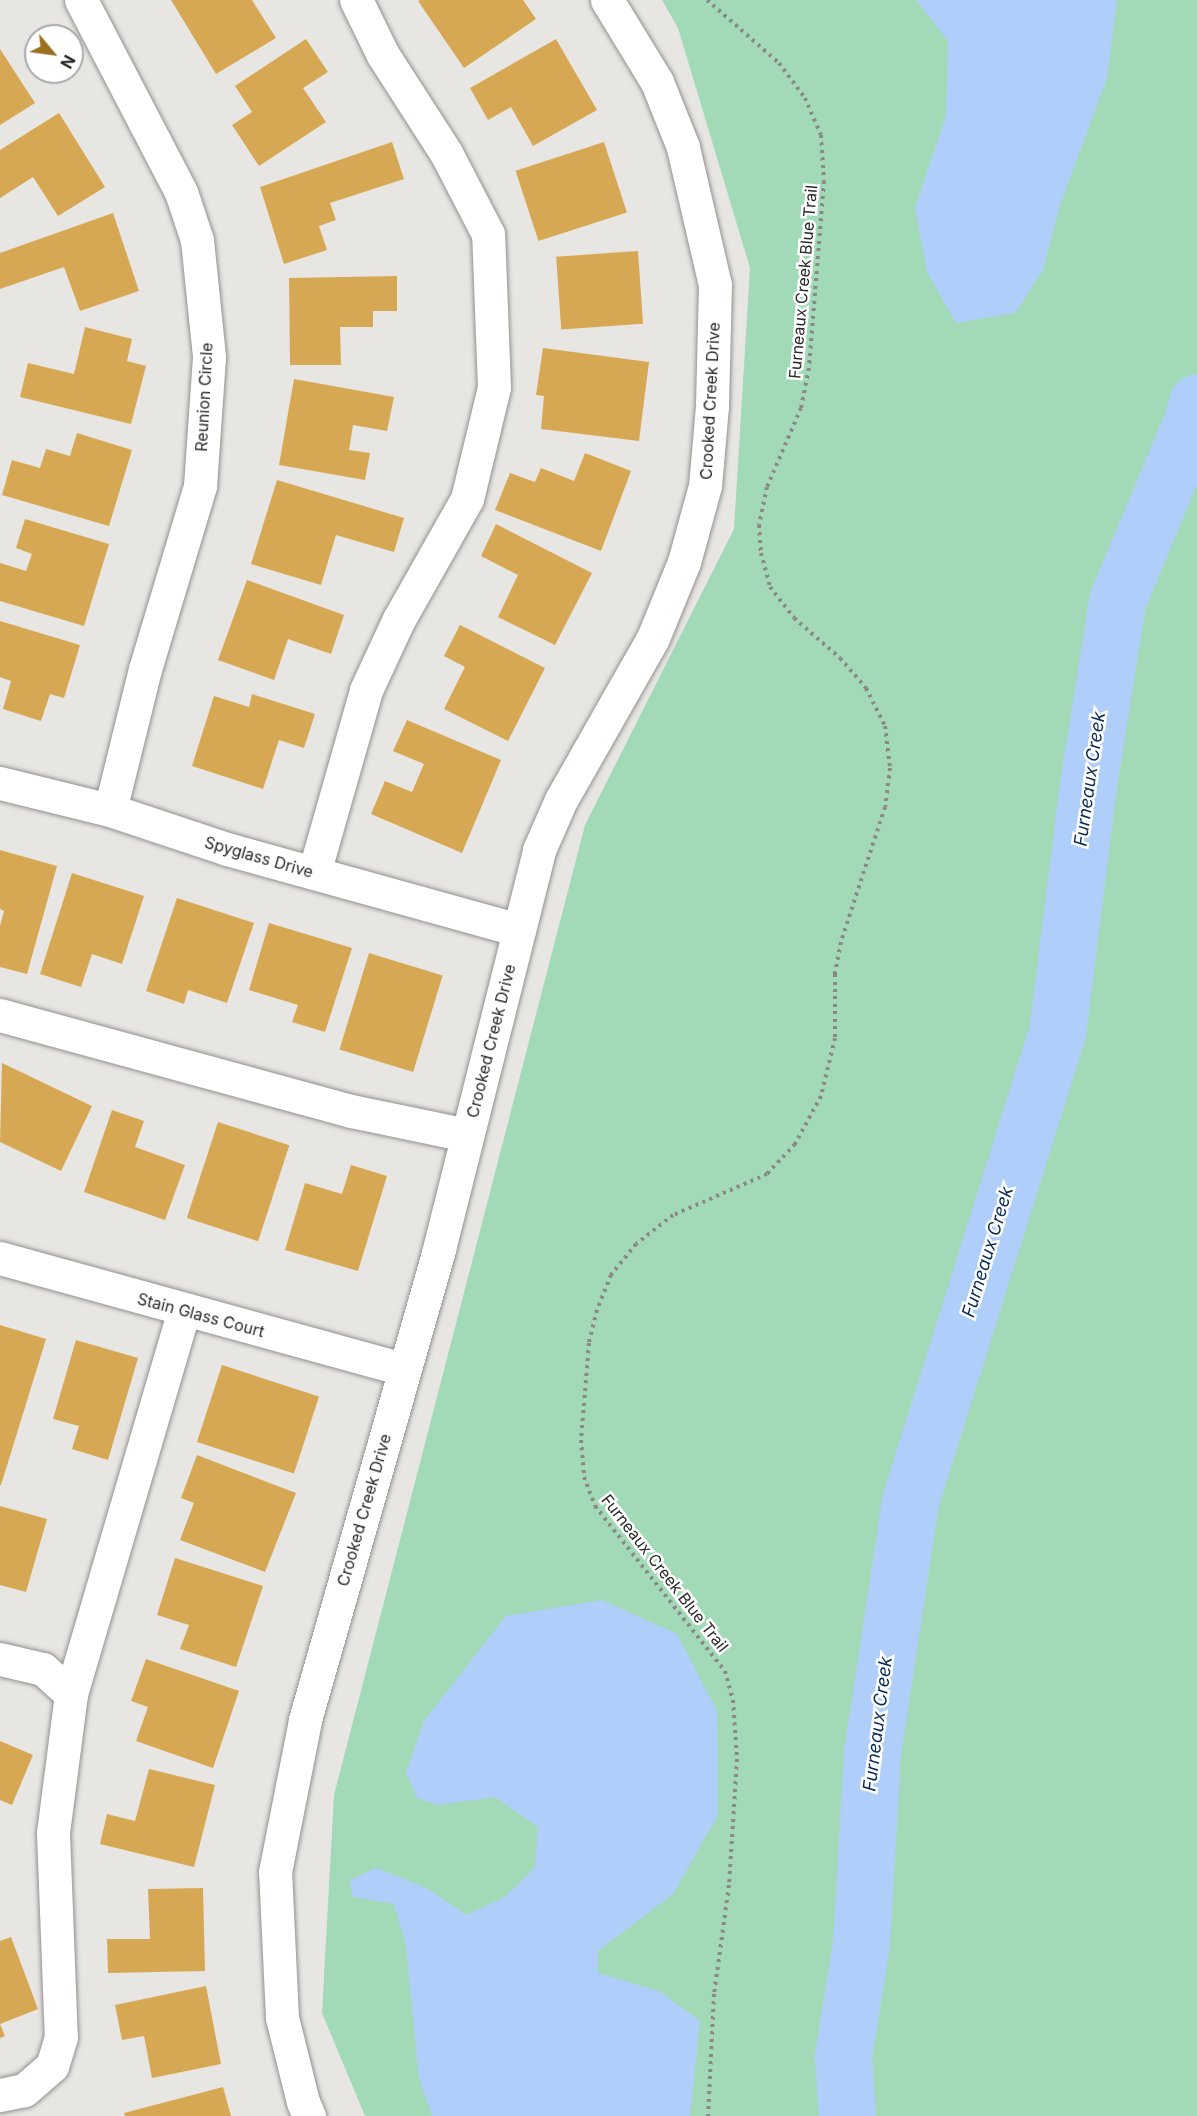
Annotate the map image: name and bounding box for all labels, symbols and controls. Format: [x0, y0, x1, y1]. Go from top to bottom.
north arrow [24, 24, 84, 84]
text: N [56, 52, 80, 72]
street label: Furneaux Creek Blue Trail [785, 184, 821, 380]
street label: Crooked Creek Drive [696, 322, 724, 480]
street label: Reunion Circle [192, 342, 216, 452]
water label: Furneaux Creek [1070, 710, 1110, 848]
street label: Spyglass Drive [202, 832, 316, 882]
street label: Crooked Creek Drive [463, 962, 519, 1120]
water label: Furneaux Creek [958, 1184, 1018, 1320]
street label: Stain Glass Court [135, 1289, 267, 1341]
street label: Crooked Creek Drive [333, 1432, 395, 1588]
street label: Furneaux Creek Blue Trail [598, 1490, 732, 1656]
water label: Furneaux Creek [859, 1655, 897, 1793]

